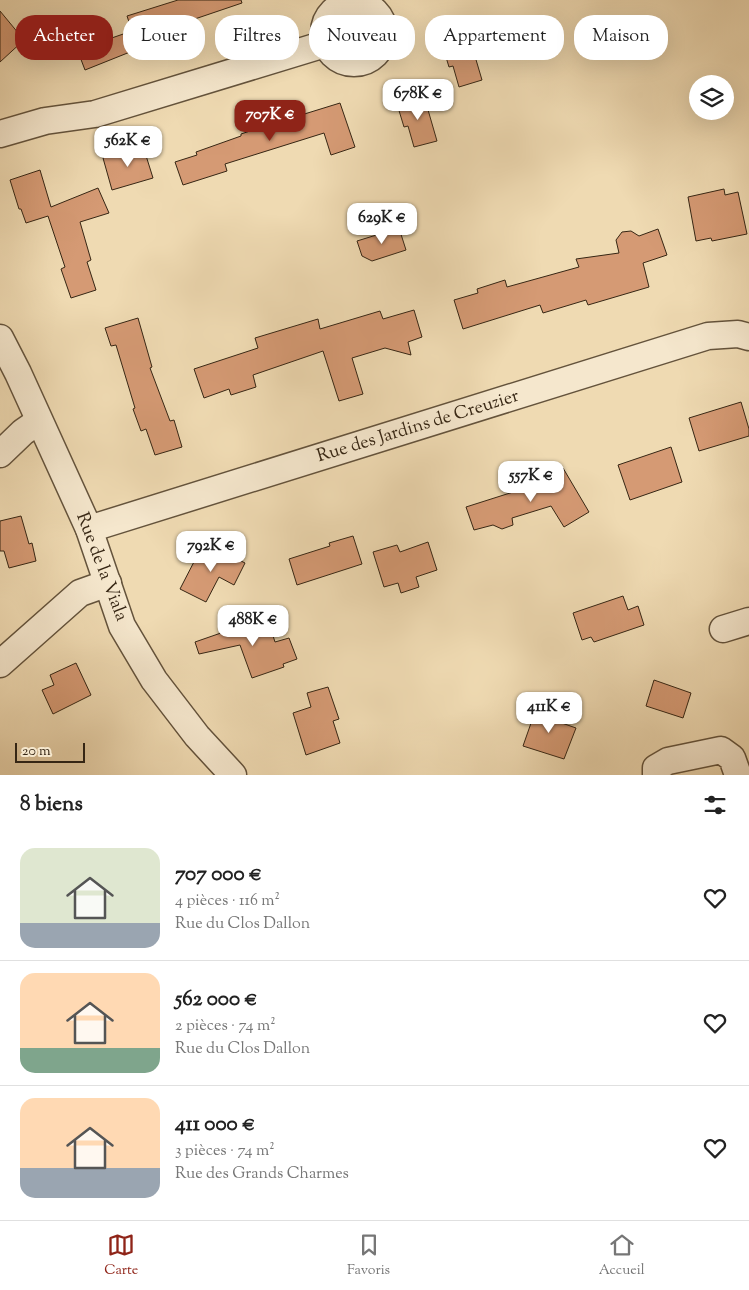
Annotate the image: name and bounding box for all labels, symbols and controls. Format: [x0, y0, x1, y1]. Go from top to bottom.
chip: Acheter [15, 15, 113, 60]
chip: Louer [123, 15, 205, 60]
chip: Filtres [215, 15, 299, 60]
chip: Nouveau [309, 15, 415, 60]
chip: Appartement [425, 15, 564, 60]
chip: Maison [574, 15, 668, 60]
map controls [689, 75, 734, 120]
button: layers [689, 75, 734, 120]
pin: 678K € [377, 78, 459, 121]
text: 678K € [394, 83, 442, 106]
pin: 707K € [229, 100, 311, 142]
text: 707K € [245, 104, 295, 127]
pin: 562K € [87, 126, 169, 168]
text: 562K € [105, 130, 151, 153]
pin: 629K € [341, 202, 423, 245]
text: 629K € [358, 207, 406, 230]
street label: Rue des Jardins de Creuzier [314, 384, 522, 470]
pin: 557K € [490, 460, 572, 503]
text: 557K € [509, 465, 553, 488]
street label: Rue de la Viala [68, 509, 134, 625]
pin: 792K € [170, 530, 252, 573]
text: 792K € [187, 535, 235, 558]
pin: 488K € [212, 604, 294, 647]
text: 488K € [229, 609, 277, 632]
pin: 411K € [508, 692, 590, 734]
text: 411K € [527, 696, 571, 719]
scale bar [15, 740, 85, 763]
text: 20 m [22, 742, 51, 762]
text: 8 biens [20, 790, 83, 820]
icon: filters [701, 791, 729, 819]
text: 707 000 € [175, 860, 262, 890]
icon: home [60, 868, 120, 928]
icon: heart [701, 884, 729, 912]
text: 4 pièces · 116 m² [175, 890, 280, 913]
text: Rue du Clos Dallon [175, 913, 310, 936]
text: 562 000 € [175, 985, 257, 1015]
icon: home [60, 993, 120, 1053]
icon: heart [701, 1009, 729, 1037]
text: 2 pièces · 74 m² [175, 1015, 276, 1038]
text: Rue du Clos Dallon [175, 1038, 310, 1061]
text: 411 000 € [175, 1110, 255, 1140]
icon: home [60, 1118, 120, 1178]
icon: heart [701, 1134, 729, 1162]
text: 3 pièces · 74 m² [175, 1140, 275, 1163]
text: Rue des Grands Charmes [175, 1163, 349, 1186]
tab: Carte [104, 1231, 138, 1281]
tab: Favoris [347, 1231, 390, 1281]
tab: Accueil [599, 1231, 645, 1281]

